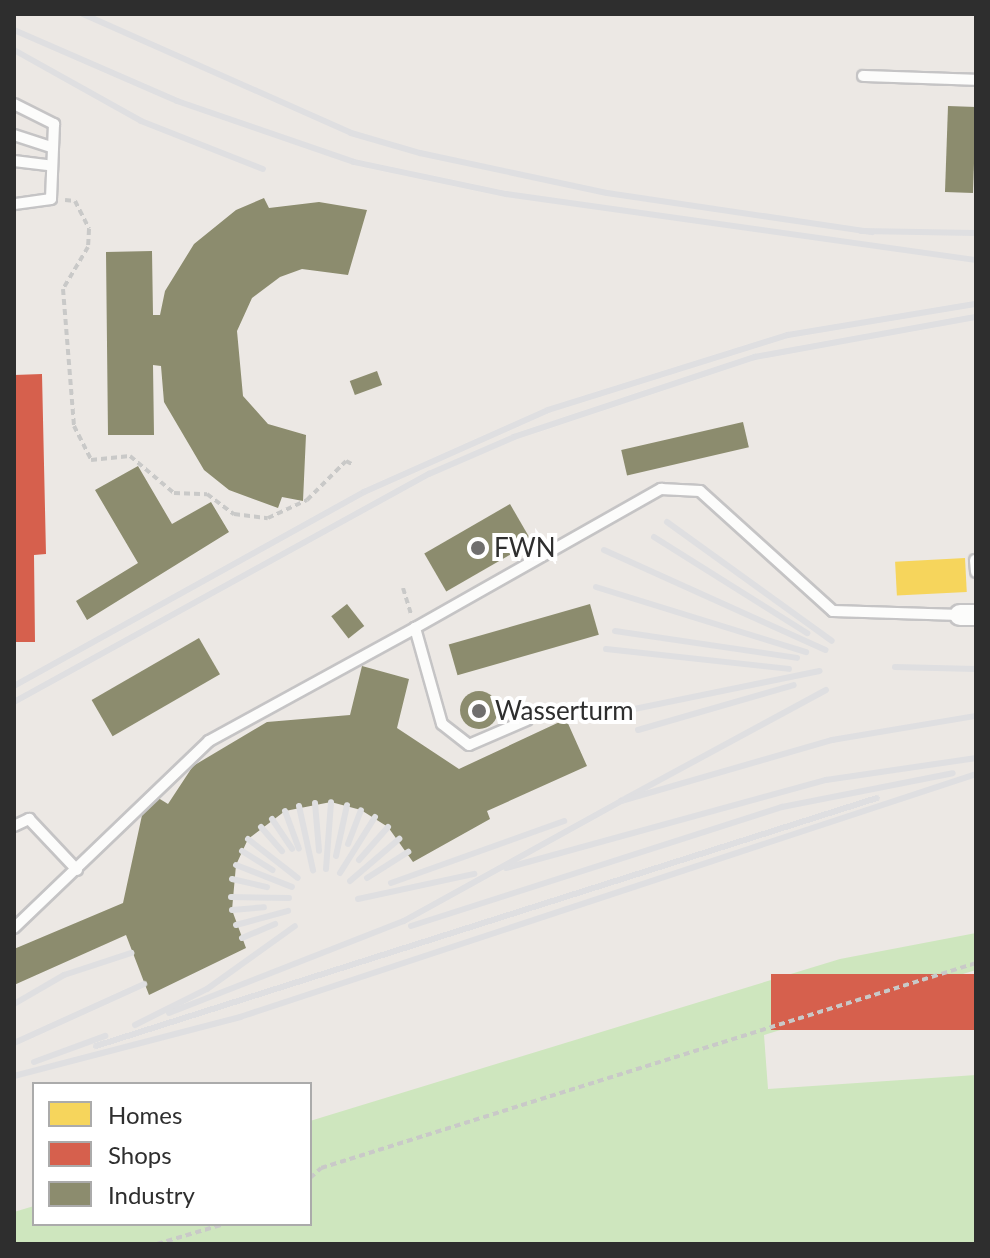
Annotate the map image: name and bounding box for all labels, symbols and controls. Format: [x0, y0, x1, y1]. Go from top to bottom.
place label: FWN [494, 532, 555, 564]
marker: FWN [469, 539, 487, 557]
place label: Wasserturm [495, 695, 634, 727]
marker: Wasserturm [470, 702, 488, 720]
legend [32, 1082, 312, 1226]
text: Homes [108, 1100, 182, 1129]
text: Shops [108, 1140, 172, 1169]
text: Industry [108, 1180, 195, 1209]

